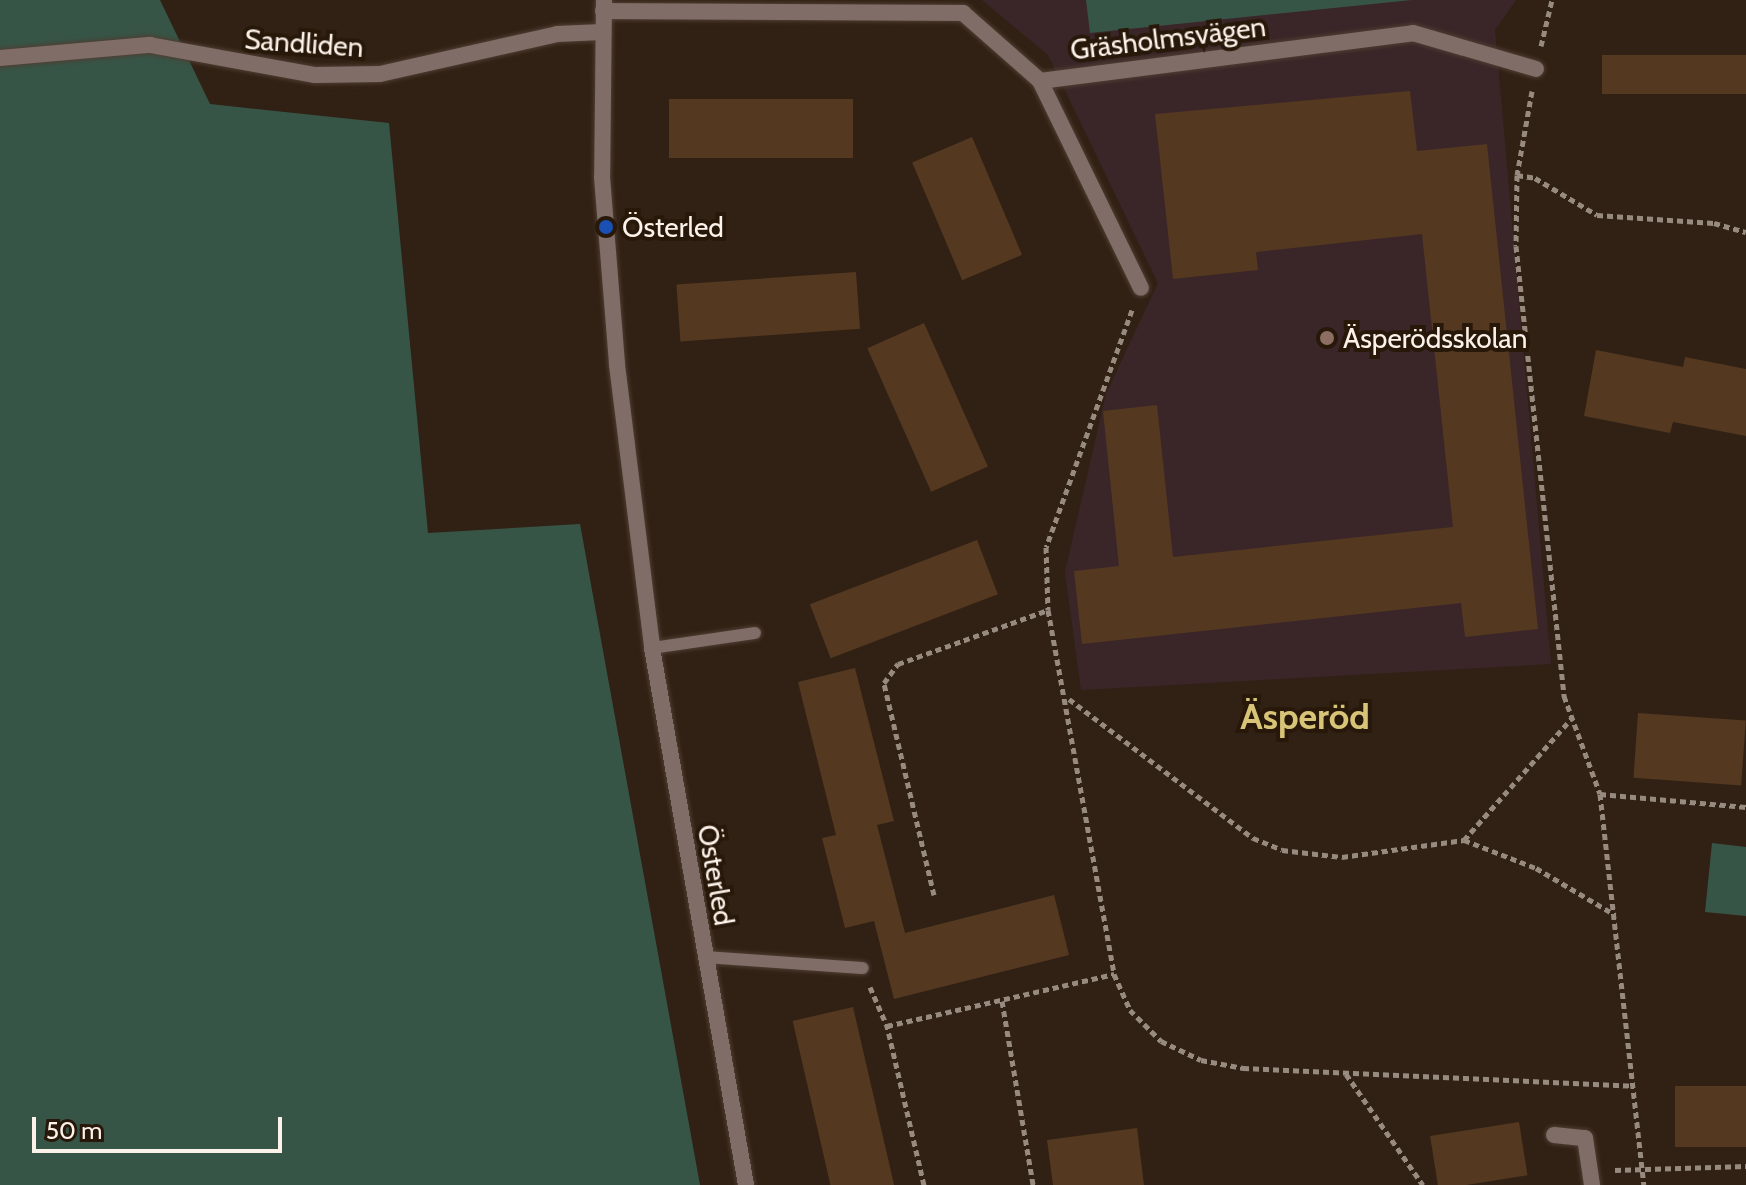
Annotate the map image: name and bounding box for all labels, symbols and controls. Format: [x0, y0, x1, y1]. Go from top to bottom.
street label: Gräsholmsvägen [1068, 9, 1268, 67]
street label: Sandliden [243, 22, 365, 64]
place label: Österled [622, 210, 724, 244]
marker: Österled [597, 218, 615, 236]
place label: Äsperödsskolan [1343, 321, 1527, 355]
marker: Äsperödsskolan [1318, 329, 1336, 347]
district label: Äsperöd [1240, 695, 1370, 739]
street label: Österled [691, 822, 741, 928]
scale bar [36, 1101, 286, 1151]
text: 50 m [46, 1116, 102, 1145]

